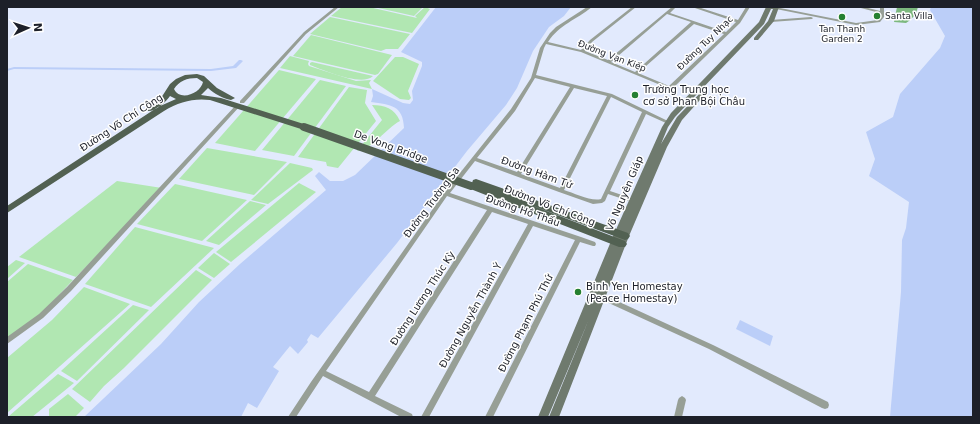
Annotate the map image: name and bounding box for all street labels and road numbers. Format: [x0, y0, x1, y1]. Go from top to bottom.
street label: Đường Tuy Nhạc [675, 14, 736, 73]
street label: Đường Vạn Kiếp [576, 38, 648, 75]
street label: Đường Võ Chí Công [78, 92, 165, 153]
street label: De Vong Bridge [352, 128, 429, 165]
street label: Đường Hàm Tử [500, 154, 575, 191]
street label: Võ Nguyên Giáp [604, 154, 645, 232]
street label: Đường Trường Sa [401, 165, 462, 240]
street label: Đường Võ Chí Công [503, 183, 597, 228]
street label: Đường Hồ Thấu [484, 193, 561, 228]
street label: Đường Lương Thúc Kỳ [388, 249, 457, 347]
street label: Đường Nguyễn Thành Ý [436, 260, 504, 370]
street label: Đường Phạm Phú Thứ [496, 272, 556, 374]

